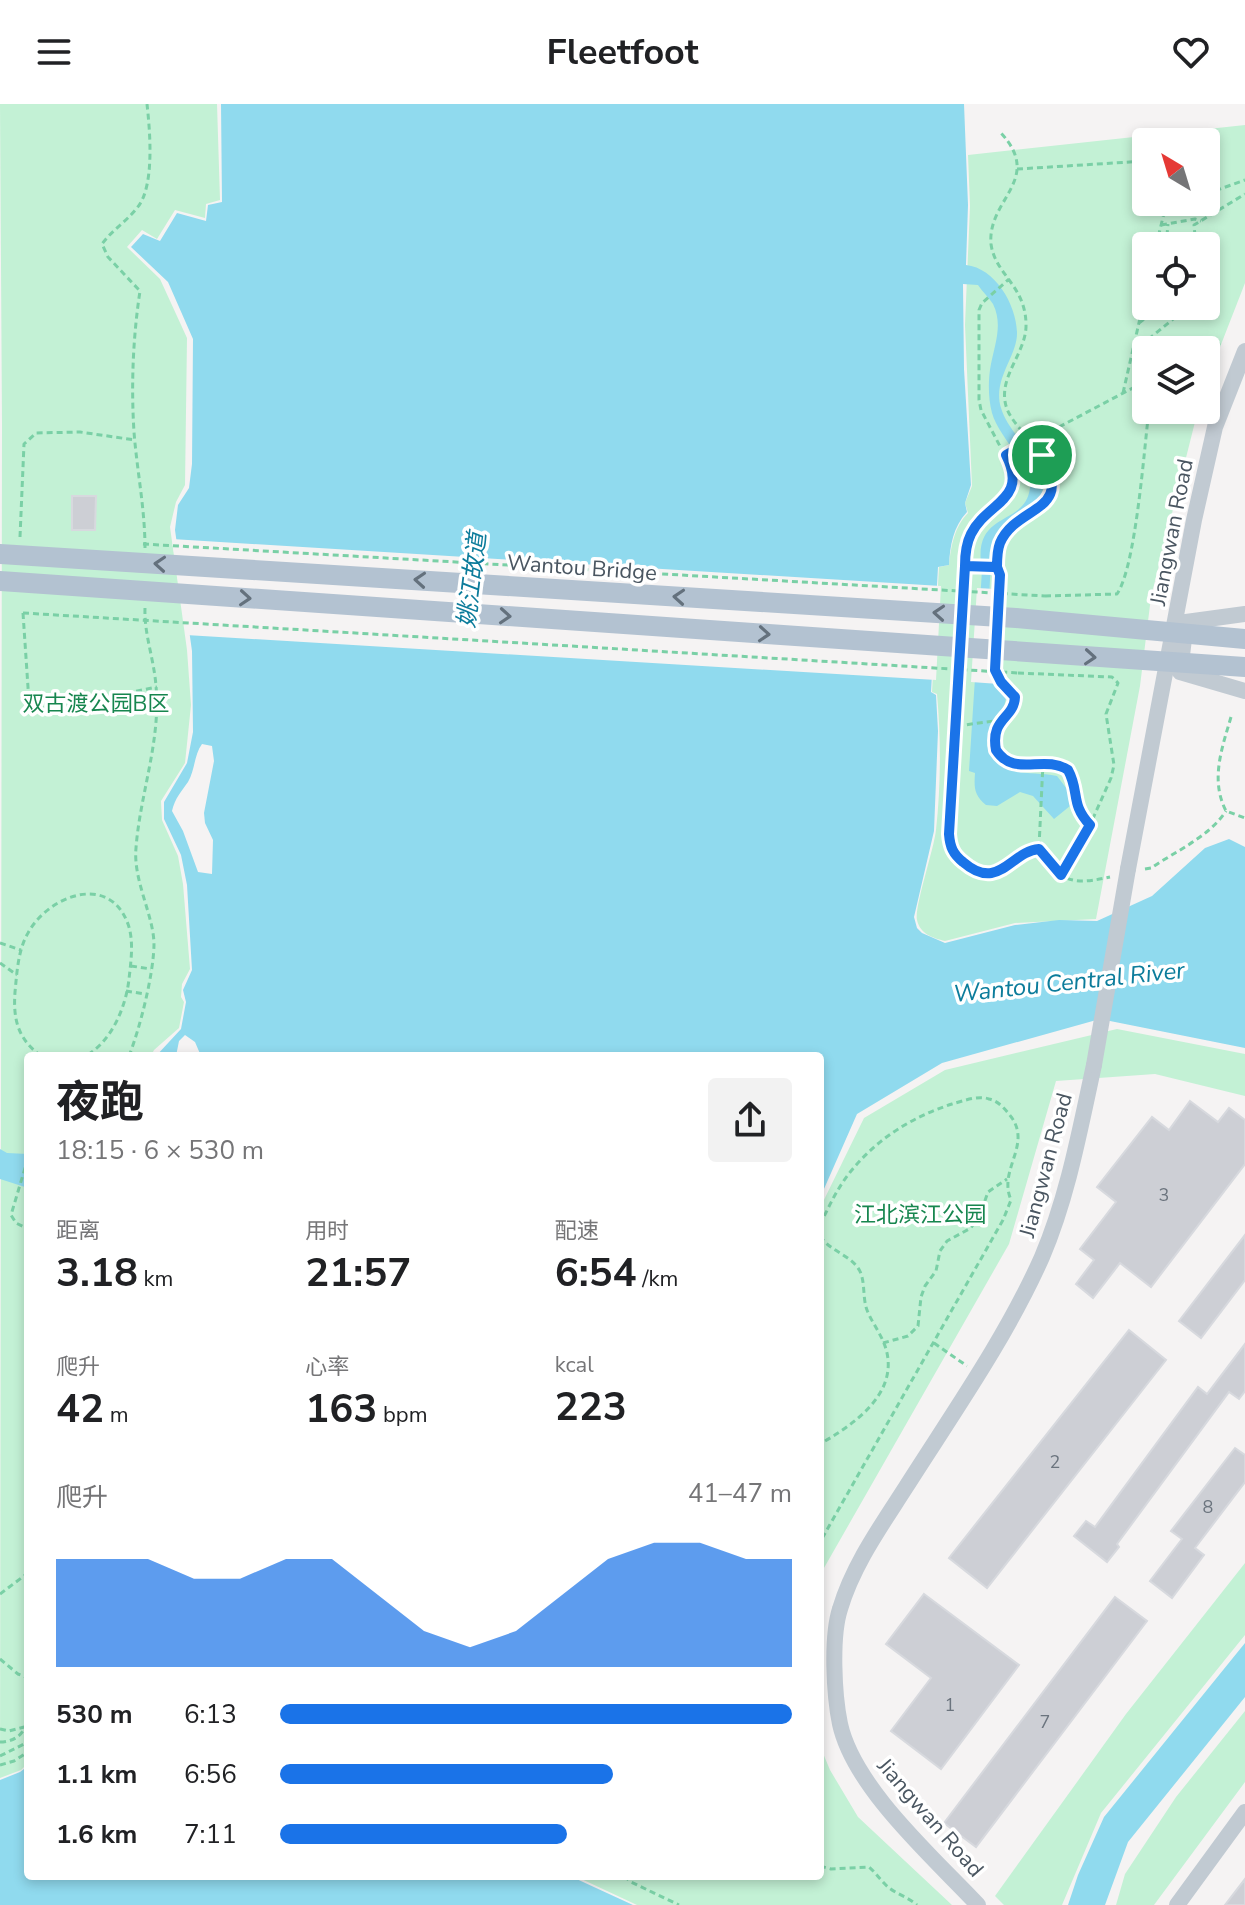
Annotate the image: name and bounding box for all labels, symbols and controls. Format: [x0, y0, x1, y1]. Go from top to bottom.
text: Fleetfoot [547, 28, 699, 77]
icon: menu [32, 30, 76, 74]
icon: heart [1169, 30, 1213, 74]
north arrow [1132, 128, 1220, 216]
map controls [1132, 128, 1220, 424]
button: locate [1132, 232, 1220, 320]
button: layers [1132, 336, 1220, 424]
pin [1008, 421, 1076, 489]
icon: arrive [1020, 433, 1064, 477]
street label: Jiangwan Road [1143, 456, 1201, 609]
water label: 姚江故道 [450, 527, 494, 630]
street label: Wantou Bridge [506, 548, 658, 588]
one-way arrow [153, 556, 166, 573]
one-way arrow [413, 572, 426, 589]
one-way arrow [239, 589, 252, 606]
one-way arrow [672, 589, 685, 606]
one-way arrow [932, 605, 945, 622]
one-way arrow [499, 607, 512, 624]
one-way arrow [758, 625, 771, 642]
one-way arrow [1084, 648, 1097, 665]
park label: 双古渡公园B区 [23, 689, 169, 719]
water label: Wantou Central River [952, 954, 1188, 1010]
text: 夜跑 [56, 1073, 144, 1133]
button: share [708, 1078, 792, 1162]
street label: Jiangwan Road [1012, 1090, 1080, 1242]
text: 18:15 · 6 × 530 m [56, 1133, 264, 1168]
house number: 3 [1159, 1183, 1169, 1207]
park label: 江北滨江公园 [854, 1200, 986, 1230]
text: 距离 [56, 1216, 100, 1246]
text: 用时 [305, 1216, 349, 1246]
text: 配速 [555, 1216, 599, 1246]
text: 3.18 [56, 1246, 138, 1300]
text: 21:57 [305, 1246, 411, 1300]
text: 6:54 [555, 1246, 637, 1300]
text: km [138, 1264, 173, 1294]
text: /km [637, 1264, 678, 1294]
text: kcal [555, 1350, 594, 1380]
text: 爬升 [56, 1352, 100, 1382]
text: 心率 [305, 1352, 349, 1382]
text: 223 [555, 1380, 627, 1434]
text: 42 [56, 1382, 104, 1436]
text: 163 [305, 1382, 377, 1436]
text: m [104, 1400, 129, 1430]
text: bpm [377, 1400, 427, 1430]
house number: 2 [1050, 1450, 1060, 1474]
text: 41–47 m [688, 1476, 792, 1511]
text: 爬升 [56, 1480, 108, 1515]
house number: 8 [1203, 1495, 1213, 1519]
house number: 1 [945, 1693, 955, 1717]
text: 530 m [56, 1697, 133, 1732]
text: 6:13 [184, 1697, 237, 1732]
house number: 7 [1040, 1710, 1050, 1734]
street label: Jiangwan Road [870, 1751, 990, 1884]
text: 1.1 km [56, 1757, 137, 1792]
text: 6:56 [184, 1757, 237, 1792]
text: 1.6 km [56, 1817, 137, 1852]
text: 7:11 [184, 1817, 237, 1852]

